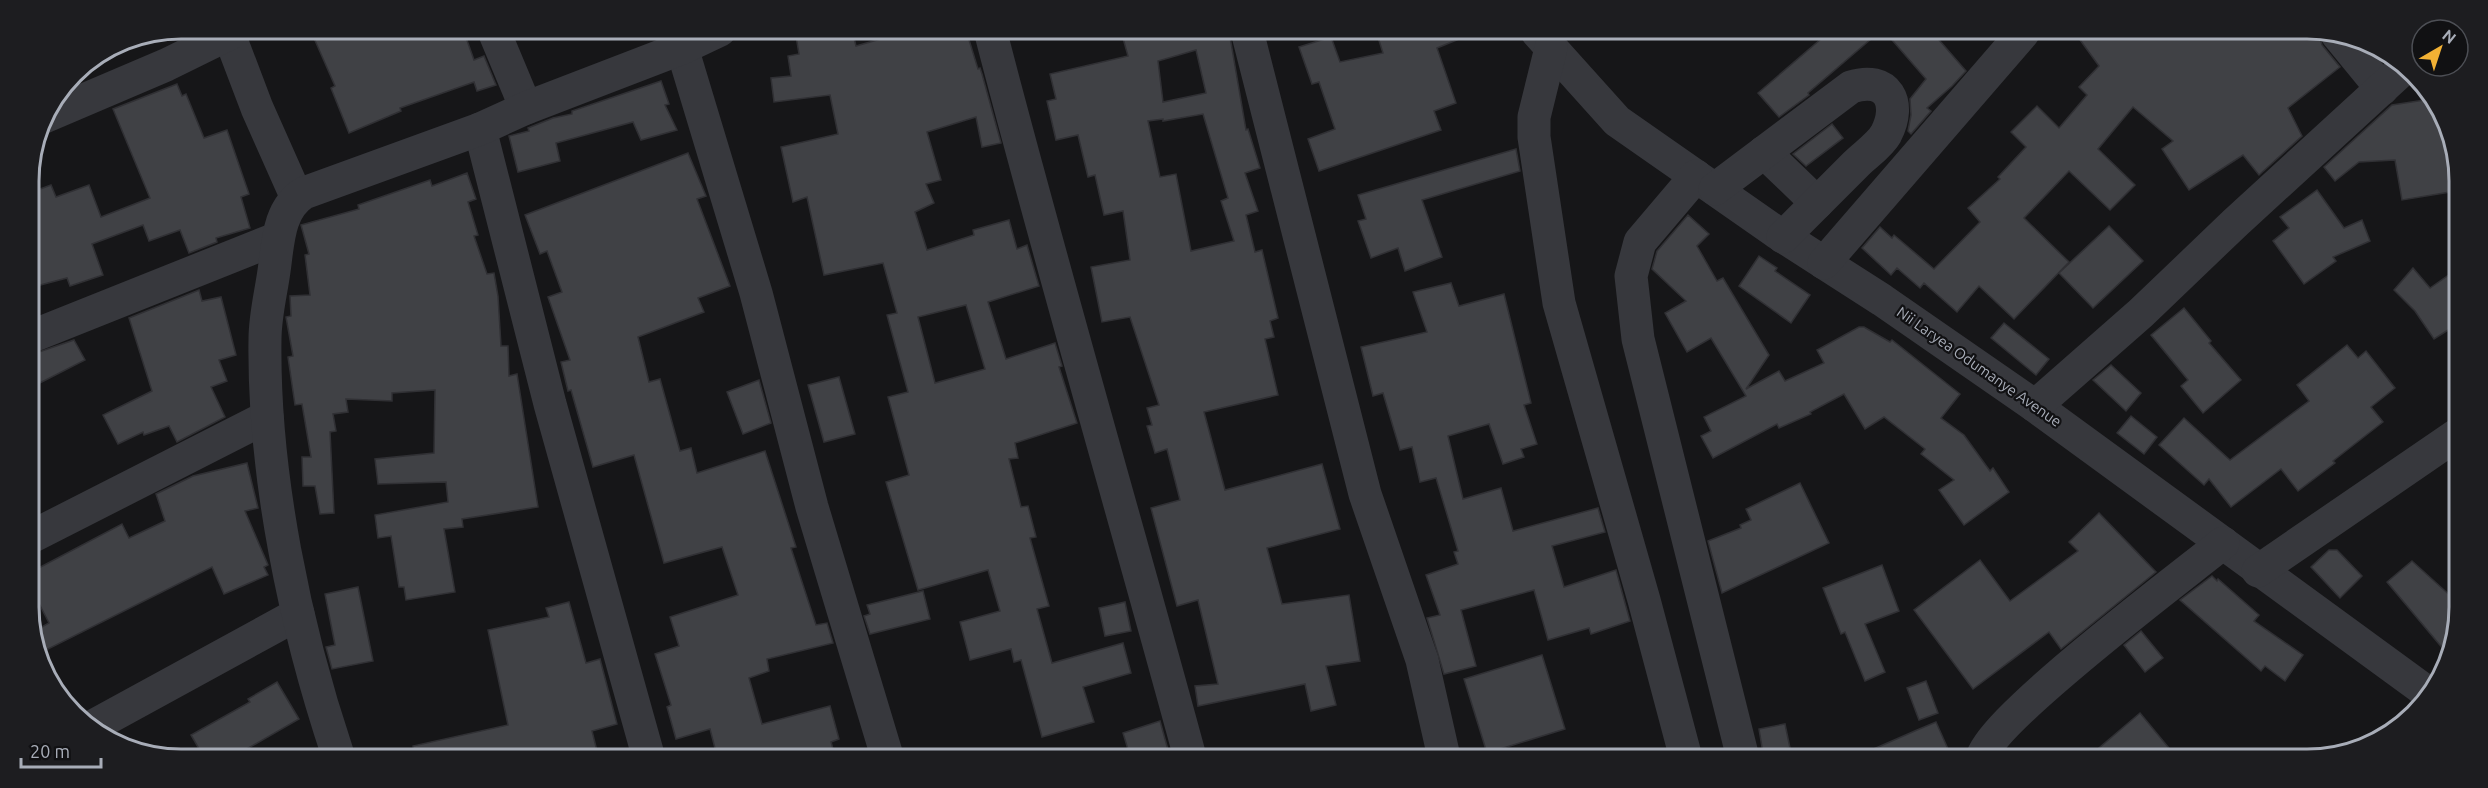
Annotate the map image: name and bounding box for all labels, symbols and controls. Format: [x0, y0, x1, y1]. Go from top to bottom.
north arrow [2410, 18, 2470, 78]
text: N [2439, 26, 2460, 47]
street label: Nii Laryea Odumanye Avenue [1894, 303, 2065, 430]
scale bar [21, 731, 100, 769]
text: 20 m [30, 741, 70, 761]

